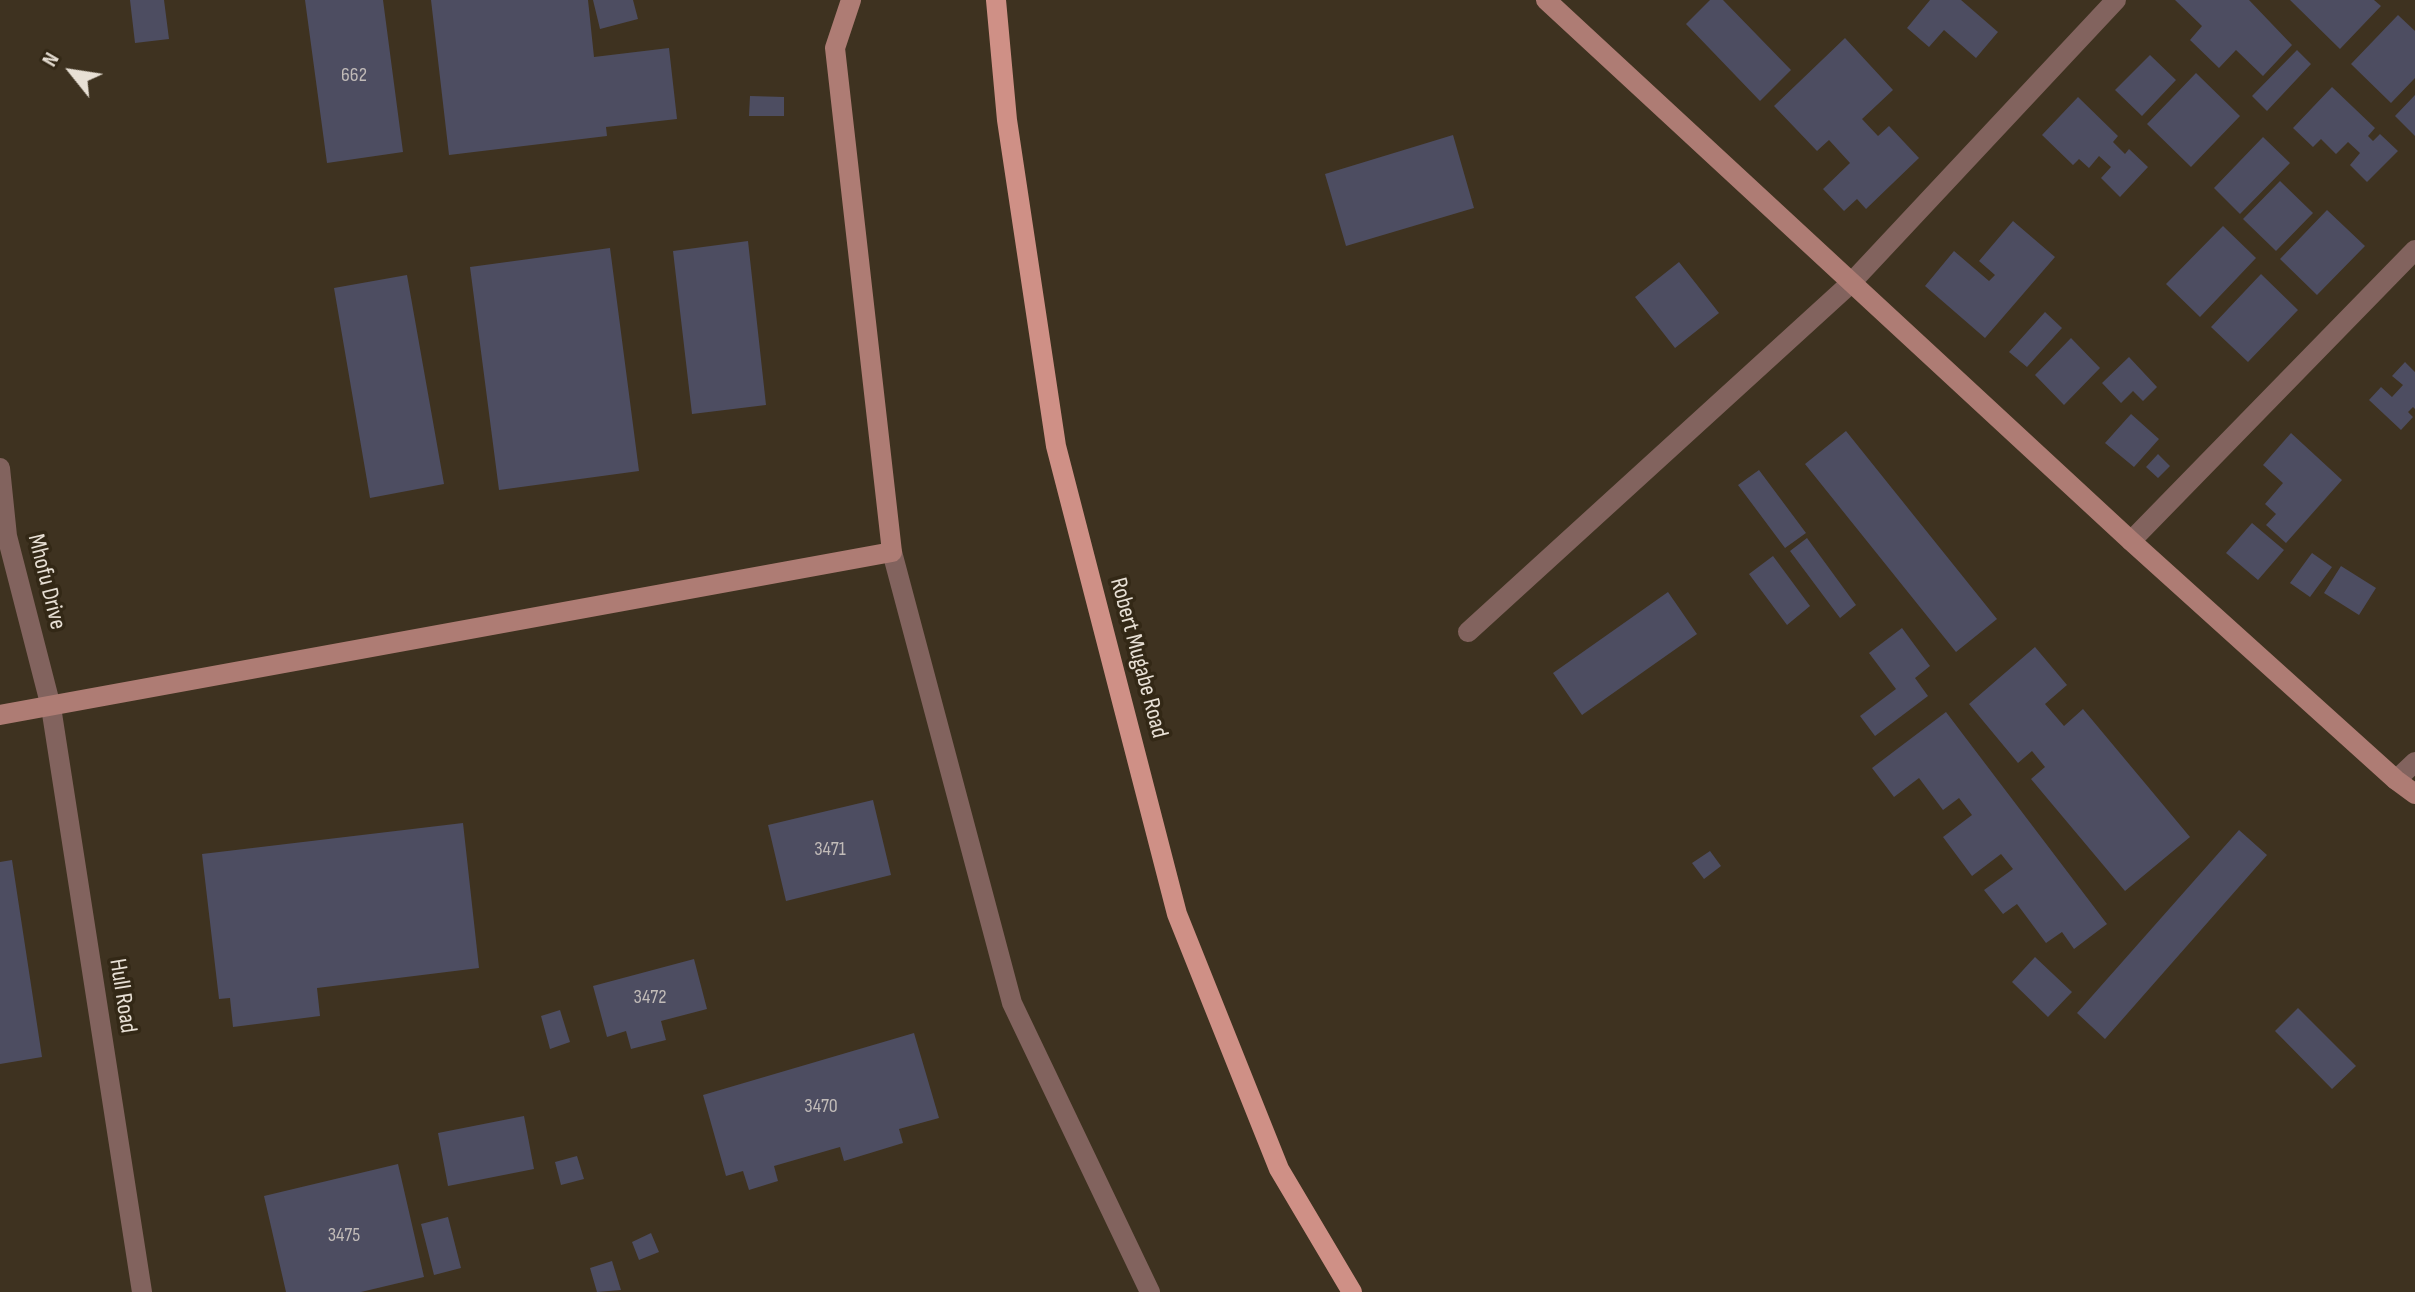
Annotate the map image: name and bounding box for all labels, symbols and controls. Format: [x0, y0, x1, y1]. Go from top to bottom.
north arrow [32, 32, 112, 112]
text: N [36, 48, 65, 72]
house number: 662 [341, 64, 367, 88]
street label: Mhofu Drive [20, 531, 72, 633]
street label: Robert Mugabe Road [1103, 575, 1173, 741]
house number: 3471 [814, 838, 846, 862]
street label: Hull Road [102, 957, 142, 1035]
house number: 3472 [634, 986, 666, 1010]
house number: 3470 [804, 1095, 838, 1119]
house number: 3475 [328, 1224, 360, 1248]

